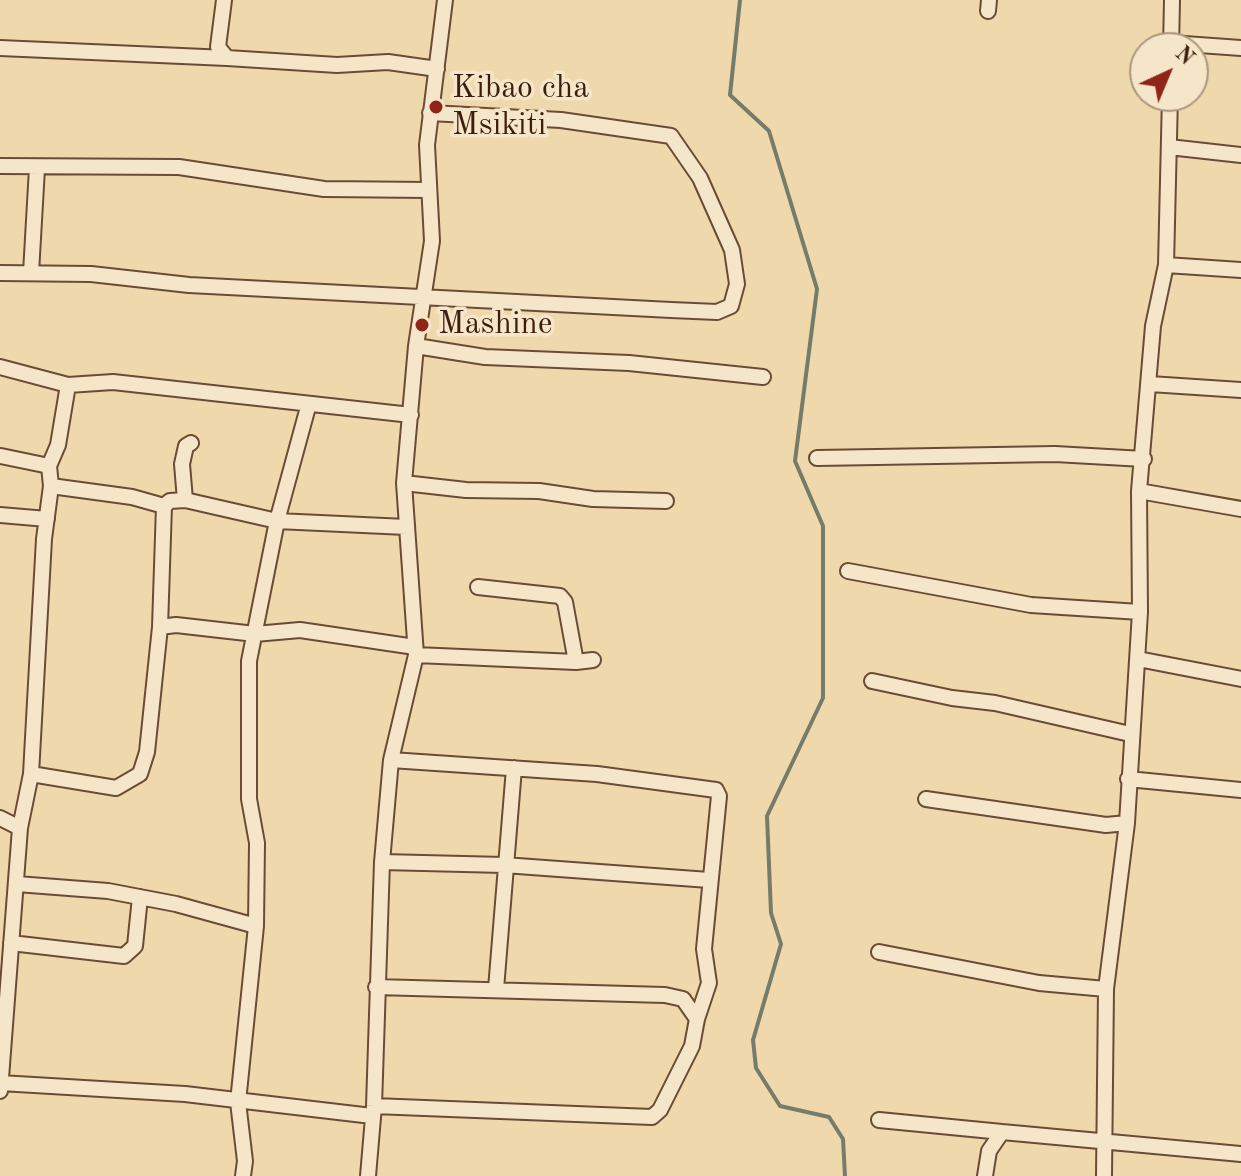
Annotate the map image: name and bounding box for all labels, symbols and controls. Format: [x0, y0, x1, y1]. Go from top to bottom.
north arrow [1129, 32, 1209, 112]
text: N [1171, 42, 1198, 70]
place label: Kibao cha Msikiti [452, 70, 589, 145]
marker: Kibao cha Msikiti [427, 98, 445, 116]
place label: Mashine [438, 306, 553, 344]
marker: Mashine [413, 316, 431, 334]

